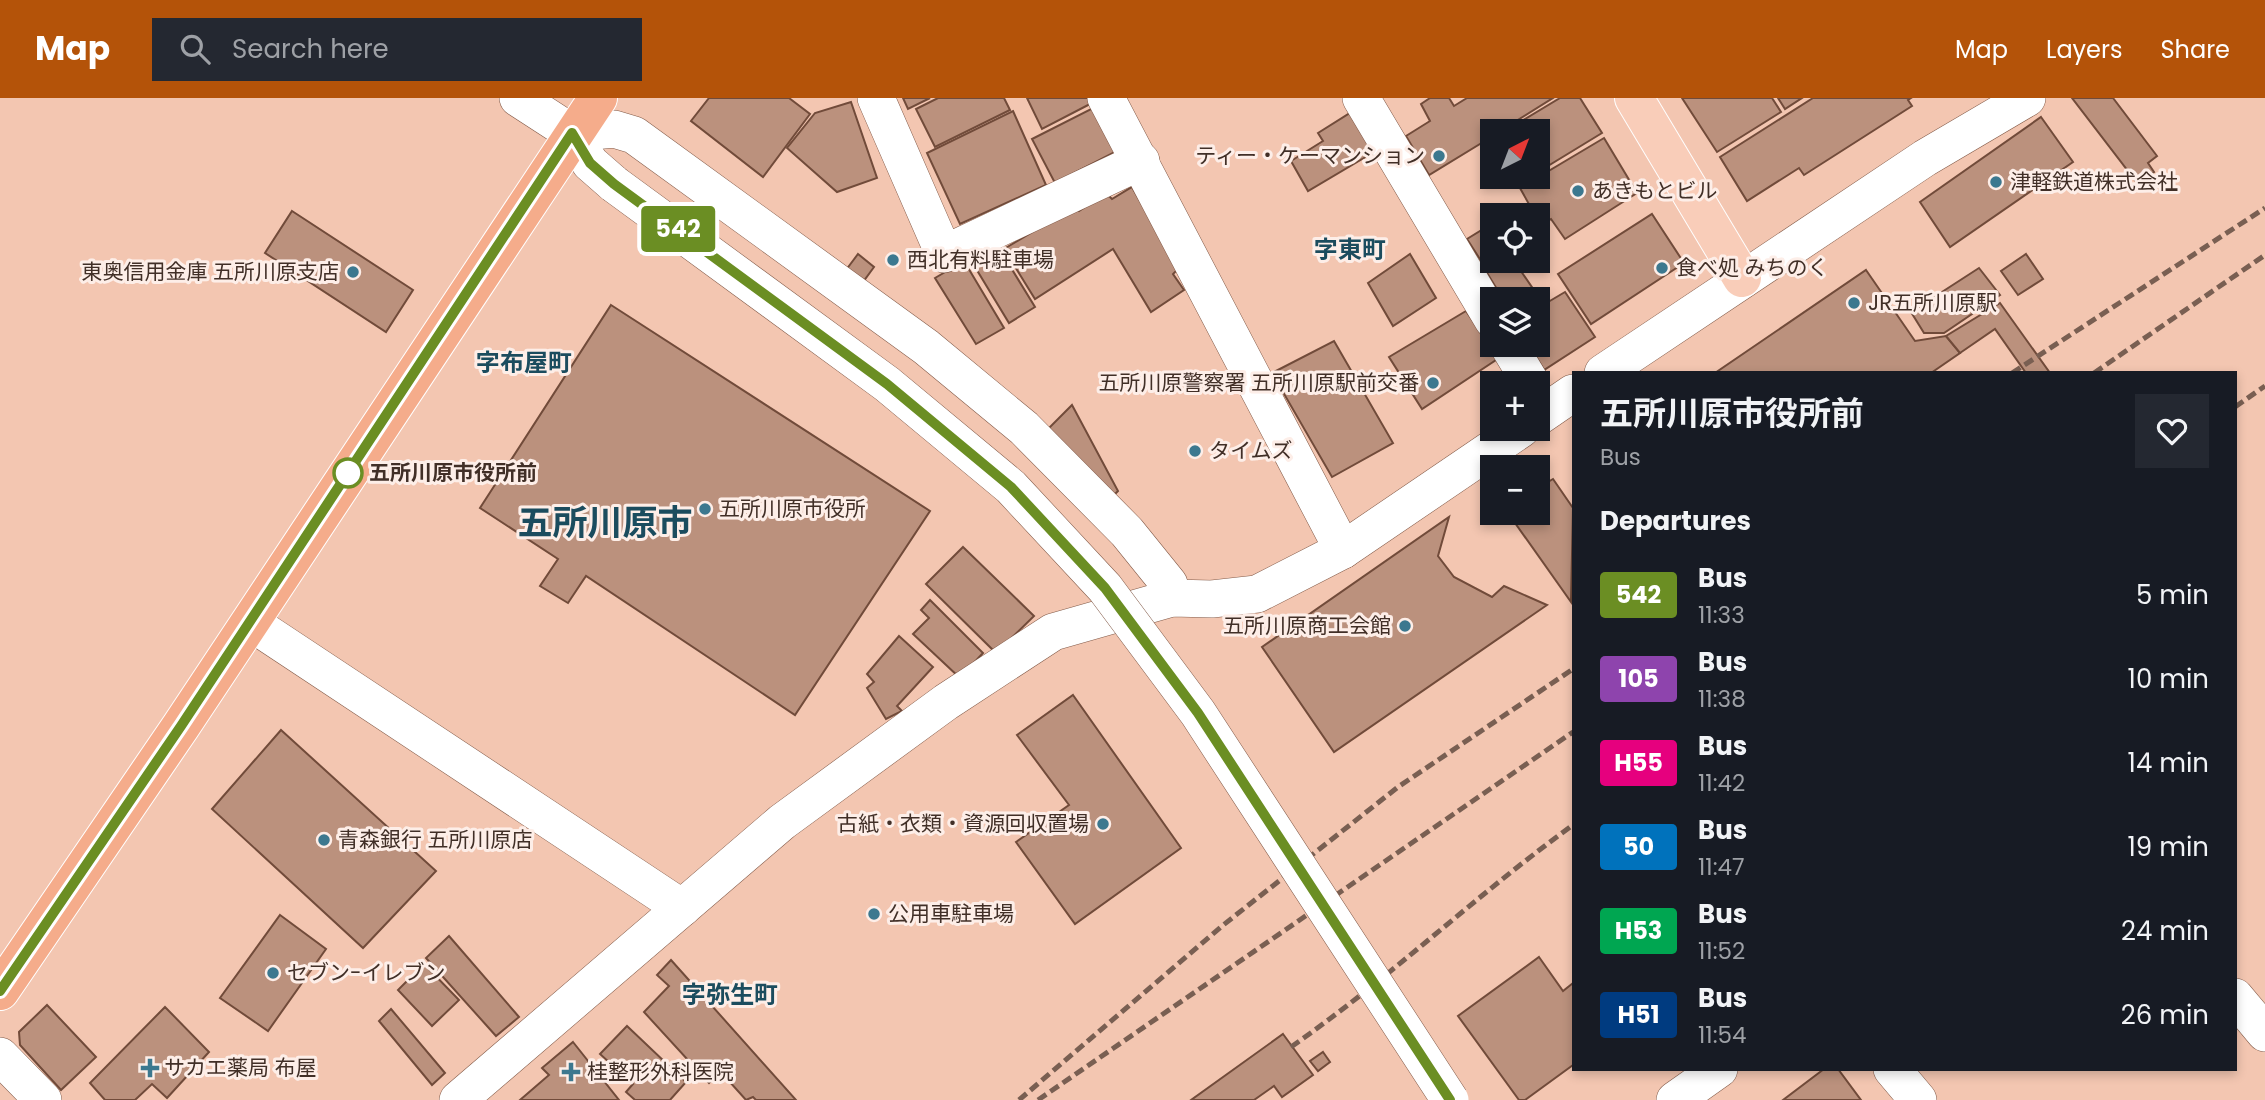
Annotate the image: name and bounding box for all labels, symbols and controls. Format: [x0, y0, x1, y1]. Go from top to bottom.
search box [152, 18, 642, 81]
text: Map [35, 25, 110, 72]
icon: search [176, 30, 214, 68]
text: Search here [232, 31, 389, 67]
text: Map [1955, 33, 2008, 66]
text: Layers [2046, 33, 2122, 66]
text: Share [2160, 33, 2230, 66]
north arrow [1480, 119, 1550, 189]
map controls [1480, 119, 1550, 525]
place label: ティー・ケーマンション [1195, 141, 1425, 170]
marker: ティー・ケーマンション [1431, 148, 1447, 164]
place label: 津軽鉄道株式会社 [2010, 167, 2178, 196]
marker: 津軽鉄道株式会社 [1988, 174, 2004, 190]
place label: あきもとビル [1592, 176, 1718, 205]
marker: あきもとビル [1570, 183, 1586, 199]
button: locate [1480, 203, 1550, 273]
line badge: 542 [638, 206, 718, 252]
text: 542 [655, 212, 701, 245]
district label: 字東町 [1314, 233, 1386, 266]
place label: 西北有料駐車場 [907, 245, 1054, 274]
marker: 西北有料駐車場 [885, 252, 901, 268]
place label: 食べ処 みちのく [1676, 253, 1829, 282]
place label: 東奥信用金庫 五所川原支店 [81, 257, 339, 286]
marker: 食べ処 みちのく [1654, 260, 1670, 276]
marker: 東奥信用金庫 五所川原支店 [345, 264, 361, 280]
button: layers [1480, 287, 1550, 357]
place label: JR五所川原駅 [1868, 288, 1997, 317]
marker: JR五所川原駅 [1846, 295, 1862, 311]
district label: 字布屋町 [476, 346, 572, 379]
place label: 五所川原警察署 五所川原駅前交番 [1098, 368, 1419, 397]
button: + [1480, 371, 1550, 441]
marker: 五所川原警察署 五所川原駅前交番 [1425, 375, 1441, 391]
text: 五所川原市役所前 [1600, 390, 1864, 437]
button: heart [2135, 394, 2209, 468]
place label: タイムズ [1209, 436, 1293, 465]
text: Bus [1600, 441, 1641, 473]
marker: タイムズ [1187, 443, 1203, 459]
button: − [1480, 455, 1550, 525]
marker: 五所川原市役所前 [333, 458, 363, 488]
place label: 五所川原市役所前 [369, 458, 537, 487]
place label: 五所川原市役所 [719, 494, 866, 523]
district label: 五所川原市 [517, 498, 693, 547]
marker: 五所川原市役所 [697, 501, 713, 517]
text: Departures [1600, 503, 1751, 539]
text: Bus [1698, 560, 1747, 596]
text: 5 min [2136, 577, 2209, 613]
text: 542 [1616, 578, 1661, 611]
text: 11:33 [1698, 599, 1745, 631]
place label: 五所川原商工会館 [1223, 611, 1391, 640]
marker: 五所川原商工会館 [1397, 618, 1413, 634]
text: Bus [1698, 644, 1747, 680]
text: 10 min [2128, 661, 2209, 697]
text: 105 [1618, 662, 1659, 695]
text: 11:38 [1698, 683, 1746, 715]
text: Bus [1698, 728, 1747, 764]
text: 14 min [2128, 745, 2209, 781]
text: H55 [1614, 746, 1663, 779]
text: 11:42 [1698, 767, 1745, 799]
place label: 古紙・衣類・資源回収置場 [837, 809, 1089, 838]
text: Bus [1698, 812, 1747, 848]
marker: 古紙・衣類・資源回収置場 [1095, 816, 1111, 832]
place label: 青森銀行 五所川原店 [338, 825, 533, 854]
text: 19 min [2128, 829, 2209, 865]
text: 50 [1623, 830, 1654, 863]
marker: 青森銀行 五所川原店 [316, 832, 332, 848]
text: 11:47 [1698, 851, 1745, 883]
text: Bus [1698, 896, 1747, 932]
place label: 公用車駐車場 [888, 899, 1014, 928]
marker: 公用車駐車場 [866, 906, 882, 922]
text: 24 min [2121, 913, 2209, 949]
text: H53 [1615, 914, 1662, 947]
text: 11:52 [1698, 935, 1745, 967]
place label: セブン-イレブン [287, 958, 446, 987]
marker: セブン-イレブン [265, 965, 281, 981]
district label: 字弥生町 [682, 978, 778, 1011]
text: Bus [1698, 980, 1747, 1016]
text: 26 min [2121, 997, 2209, 1033]
text: H51 [1617, 998, 1660, 1031]
text: 11:54 [1698, 1019, 1747, 1051]
place label: サカエ薬局 布屋 [164, 1053, 317, 1082]
place label: 桂整形外科医院 [587, 1057, 734, 1086]
marker: サカエ薬局 布屋 [142, 1060, 158, 1076]
marker: 桂整形外科医院 [561, 1062, 581, 1082]

